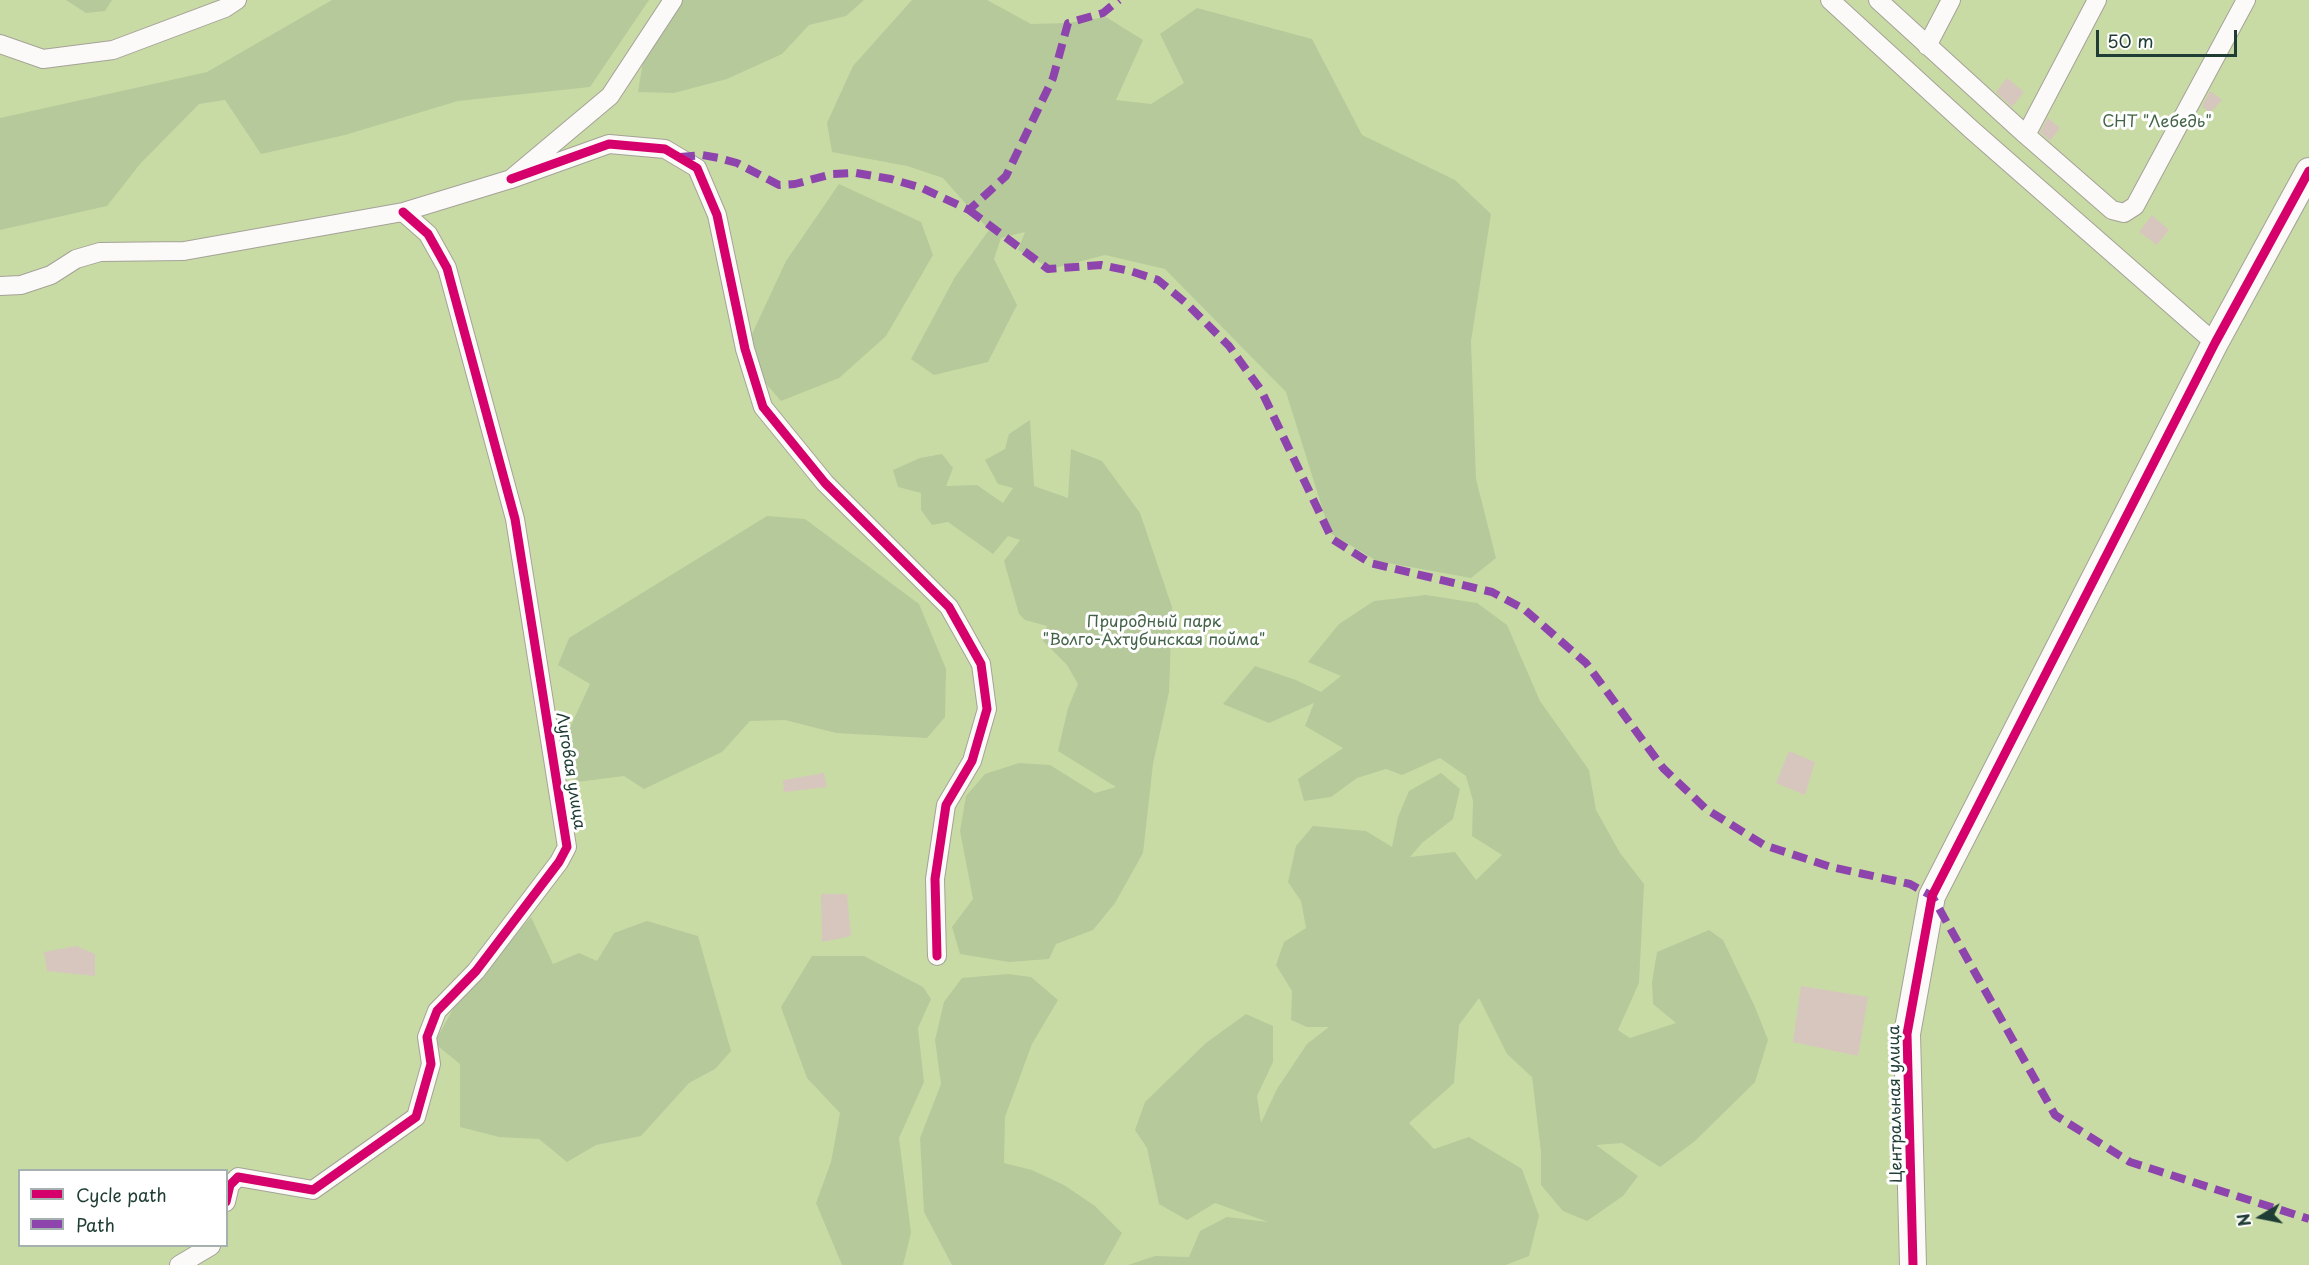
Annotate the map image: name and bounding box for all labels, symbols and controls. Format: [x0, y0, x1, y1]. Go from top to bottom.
scale bar [2099, 18, 2240, 56]
text: 50 m [2107, 27, 2154, 54]
park label: СНТ "Лебедь" [2102, 113, 2212, 133]
park label: Природный парк "Волго-Ахтубинская пойма" [1043, 613, 1265, 651]
street label: Луговая улица [551, 711, 589, 831]
street label: Центральная улица [1885, 1025, 1907, 1183]
legend [18, 1169, 228, 1247]
text: Cycle path [76, 1181, 167, 1208]
north arrow [2231, 1187, 2291, 1247]
text: Path [76, 1211, 115, 1238]
text: N [2230, 1212, 2256, 1228]

